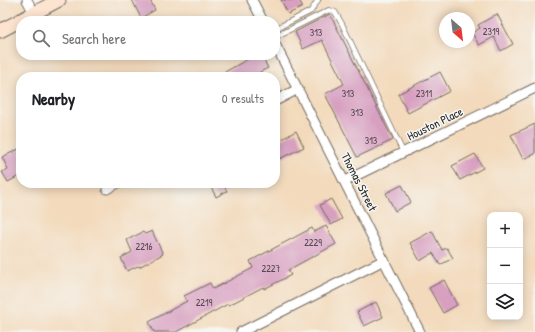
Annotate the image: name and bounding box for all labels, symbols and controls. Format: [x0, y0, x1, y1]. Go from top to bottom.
north arrow [439, 12, 475, 48]
search box [16, 16, 280, 60]
house number: 2319 [483, 25, 500, 38]
house number: 313 [310, 26, 323, 39]
icon: search [30, 27, 52, 49]
text: Search here [62, 28, 126, 49]
text: Nearby [32, 87, 75, 110]
house number: 313 [342, 87, 355, 100]
house number: 2311 [416, 87, 433, 100]
text: 0 results [222, 89, 264, 107]
street label: Houston Place [404, 103, 466, 144]
house number: 313 [351, 106, 364, 119]
house number: 313 [365, 134, 378, 147]
street label: Thomas Street [337, 150, 382, 215]
map controls [487, 212, 523, 320]
button: + [487, 212, 523, 248]
house number: 2229 [304, 236, 322, 249]
house number: 2216 [136, 240, 152, 253]
button: − [487, 248, 523, 284]
house number: 2227 [262, 262, 281, 275]
button: layers [487, 284, 523, 320]
house number: 2219 [196, 296, 213, 309]

